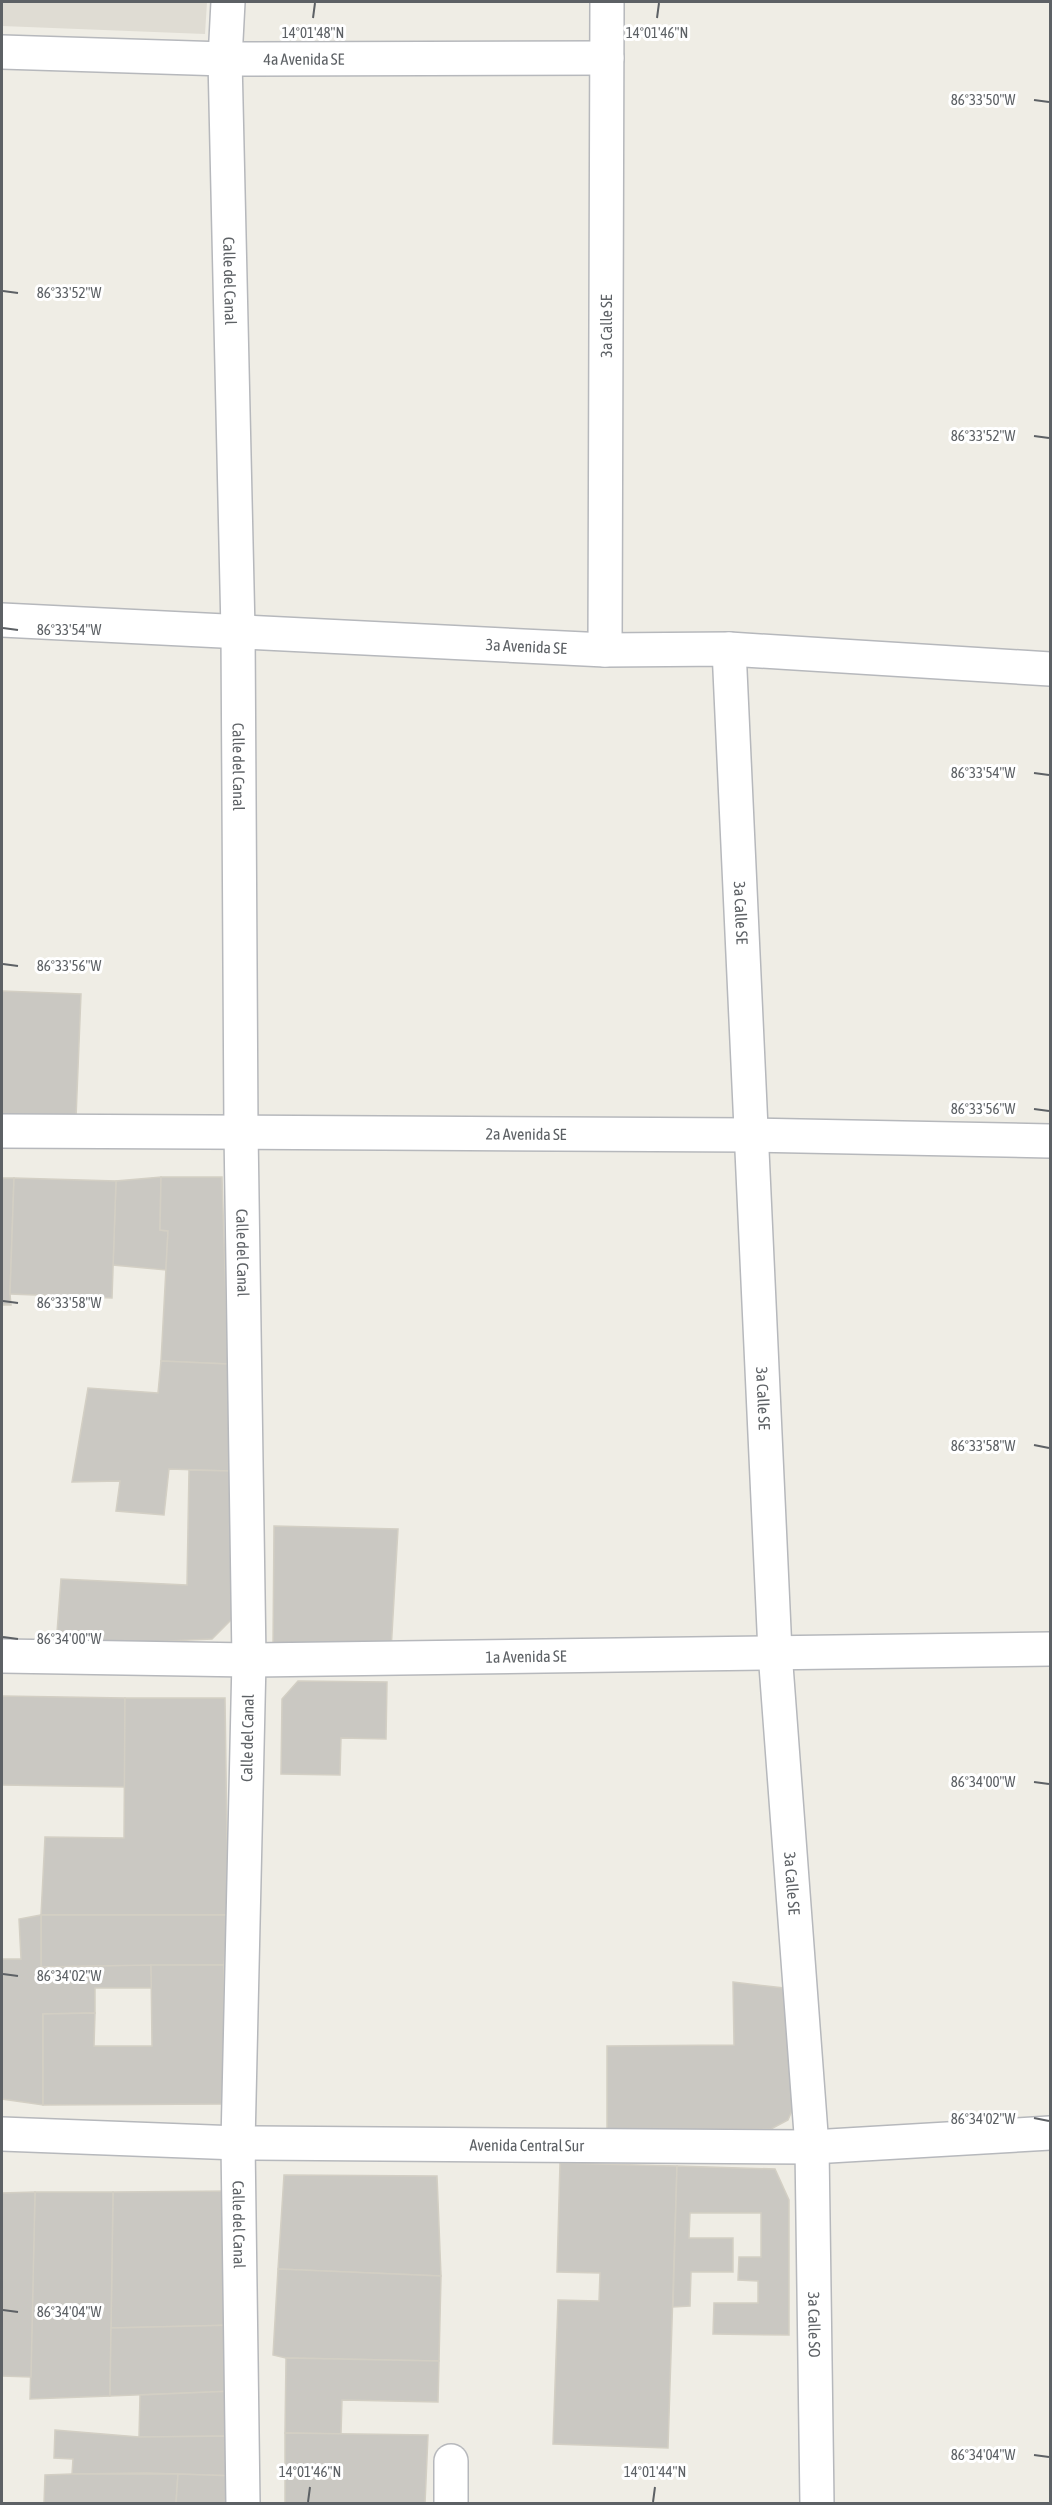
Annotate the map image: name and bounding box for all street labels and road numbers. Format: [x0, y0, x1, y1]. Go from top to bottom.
street label: 4a Avenida SE [263, 50, 345, 68]
street label: Calle del Canal [220, 237, 240, 326]
street label: 3a Calle SE [597, 294, 615, 358]
street label: 3a Avenida SE [485, 635, 567, 657]
street label: Calle del Canal [230, 723, 248, 812]
street label: 3a Calle SE [731, 881, 752, 945]
street label: 2a Avenida SE [485, 1125, 567, 1143]
street label: Calle del Canal [233, 1209, 253, 1298]
street label: 3a Calle SE [753, 1366, 774, 1430]
street label: 1a Avenida SE [485, 1647, 567, 1666]
street label: Calle del Canal [237, 1693, 257, 1782]
street label: 3a Calle SE [781, 1851, 804, 1916]
street label: Avenida Central Sur [469, 2136, 584, 2154]
street label: Calle del Canal [230, 2180, 249, 2269]
street label: 3a Calle SO [805, 2292, 824, 2358]

